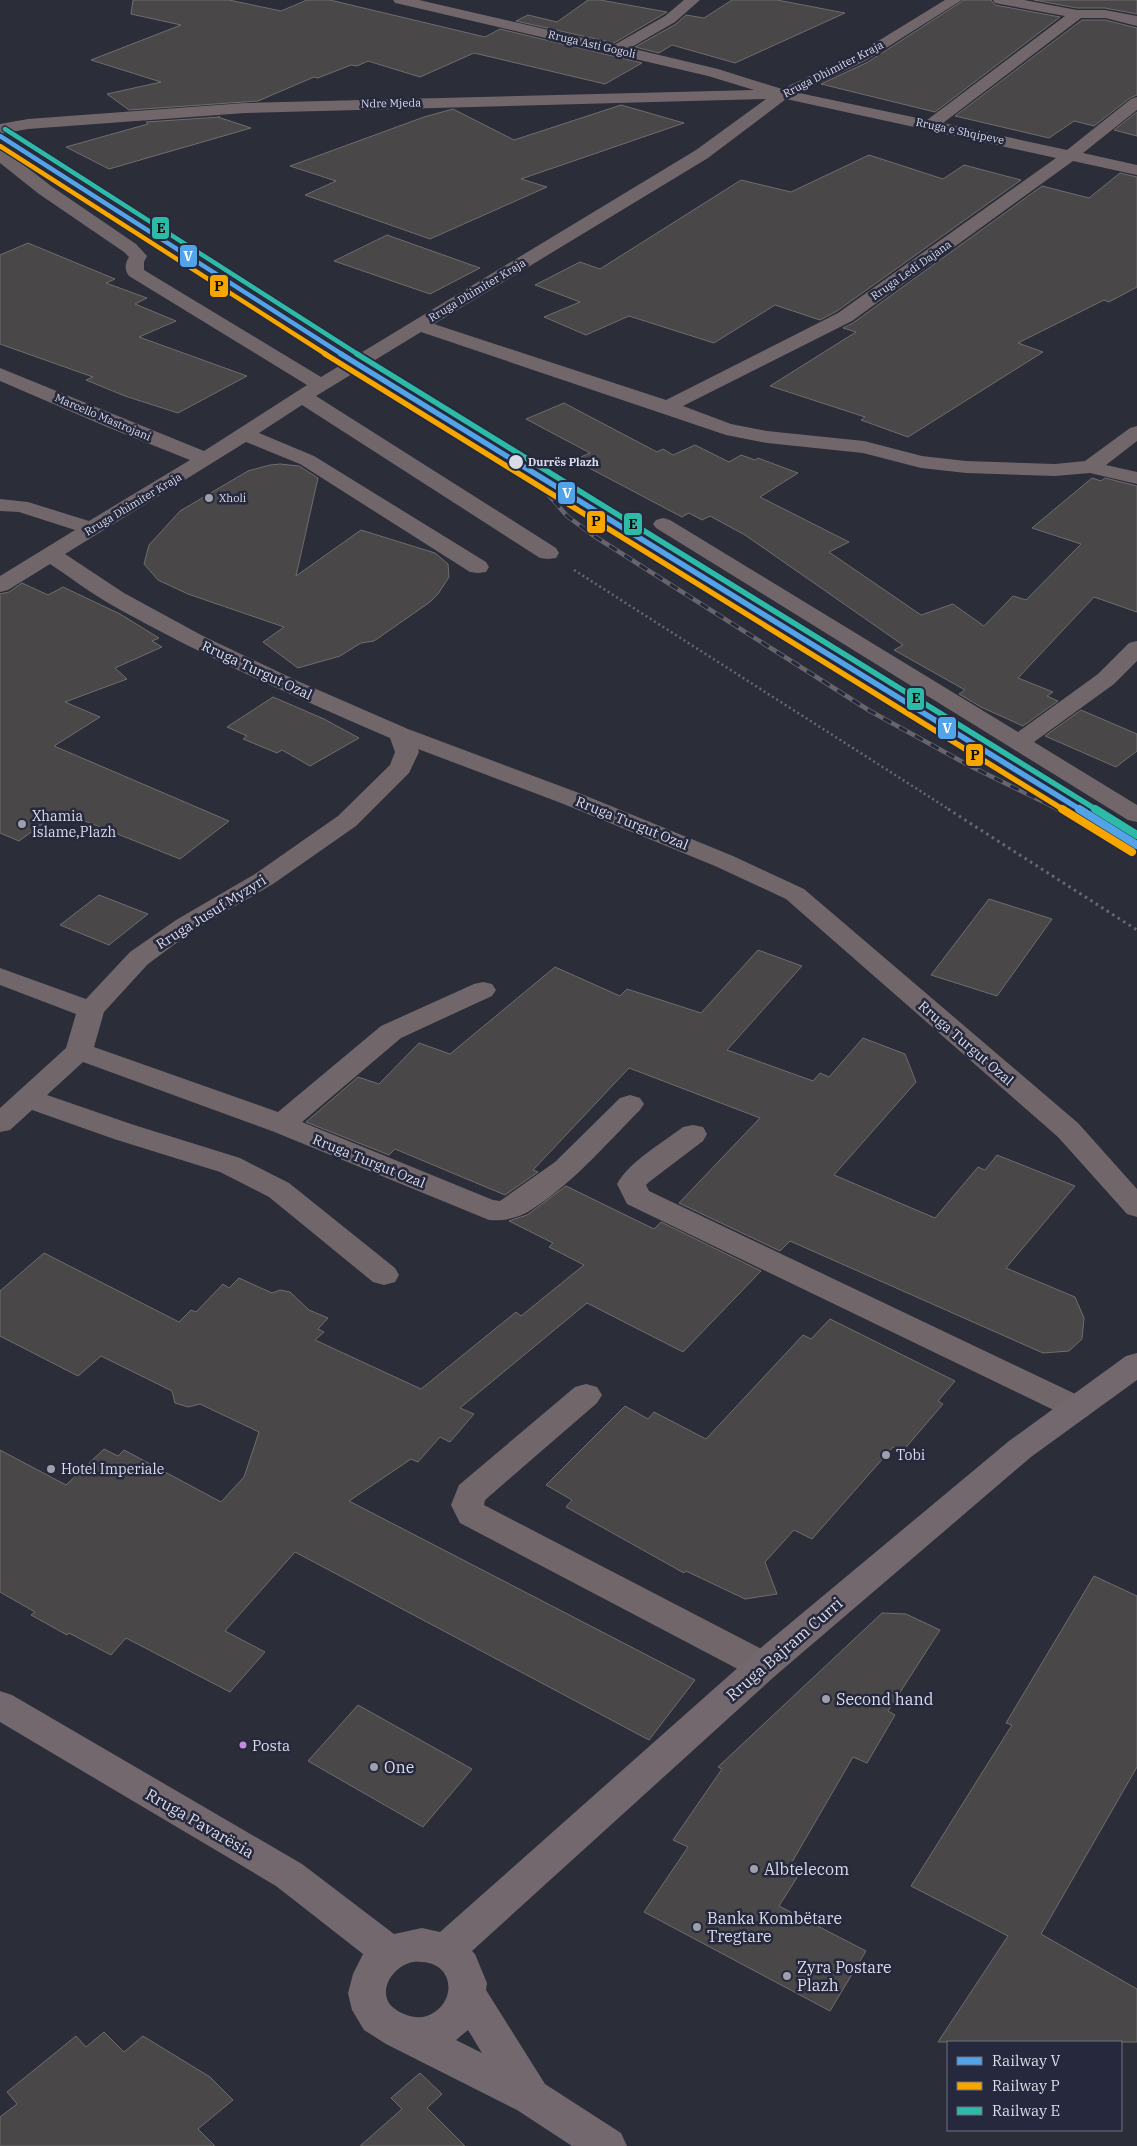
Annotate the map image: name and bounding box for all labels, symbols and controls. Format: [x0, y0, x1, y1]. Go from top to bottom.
street label: Rruga Asti Gogoli [547, 27, 638, 61]
street label: Rruga Dhimiter Kraja [780, 38, 886, 100]
street label: Ndre Mjeda [361, 95, 421, 111]
street label: Rruga e Shqipeve [915, 115, 1006, 147]
line badge: E [151, 216, 170, 240]
text: E [156, 219, 166, 237]
street label: Rruga Ledi Dajana [868, 237, 954, 303]
line badge: V [179, 244, 198, 268]
text: V [183, 247, 193, 265]
street label: Rruga Dhimiter Kraja [426, 255, 528, 325]
line badge: P [209, 274, 229, 298]
text: P [214, 277, 224, 295]
street label: Marcello Mastrojani [53, 390, 154, 444]
marker: Durrës Plazh [507, 453, 525, 471]
place label: Durrës Plazh [528, 455, 599, 469]
street label: Rruga Dhimiter Kraja [82, 469, 184, 539]
line badge: V [557, 481, 576, 505]
text: V [562, 484, 572, 502]
place label: Xholi [219, 491, 247, 505]
marker: Xholi [203, 492, 215, 504]
line badge: P [586, 510, 606, 534]
text: P [591, 512, 601, 530]
line badge: E [623, 512, 643, 536]
text: E [628, 515, 638, 533]
street label: Rruga Turgut Ozal [199, 636, 315, 704]
line badge: E [906, 687, 925, 711]
text: E [911, 689, 921, 707]
line badge: V [937, 716, 957, 740]
text: V [942, 719, 952, 737]
line badge: P [965, 743, 984, 767]
text: P [970, 746, 980, 764]
street label: Rruga Turgut Ozal [573, 792, 691, 854]
place label: Xhamia Islame,Plazh [32, 807, 117, 841]
marker: Xhamia Islame,Plazh [16, 818, 28, 830]
street label: Rruga Jusuf Myzyri [153, 871, 269, 953]
street label: Rruga Turgut Ozal [915, 997, 1017, 1089]
street label: Rruga Turgut Ozal [310, 1130, 428, 1192]
place label: Tobi [896, 1446, 925, 1464]
marker: Tobi [880, 1449, 892, 1461]
place label: Hotel Imperiale [61, 1460, 164, 1478]
marker: Hotel Imperiale [45, 1463, 57, 1475]
street label: Rruga Bajram Curri [722, 1593, 846, 1705]
place label: Second hand [836, 1689, 934, 1709]
marker: Second hand [820, 1693, 832, 1705]
place label: Posta [252, 1736, 290, 1755]
marker: Posta [238, 1740, 248, 1750]
place label: One [384, 1757, 414, 1777]
marker: One [368, 1761, 380, 1773]
street label: Rruga Pavarësia [142, 1784, 258, 1862]
place label: Albtelecom [764, 1859, 849, 1879]
marker: Albtelecom [748, 1863, 760, 1875]
place label: Banka Kombëtare Tregtare [707, 1908, 842, 1946]
marker: Banka Kombëtare Tregtare [691, 1921, 703, 1933]
place label: Zyra Postare Plazh [797, 1957, 892, 1995]
marker: Zyra Postare Plazh [781, 1970, 793, 1982]
legend [947, 2041, 1122, 2131]
text: Railway V [992, 2051, 1061, 2070]
text: Railway P [992, 2076, 1060, 2095]
text: Railway E [992, 2101, 1060, 2120]

